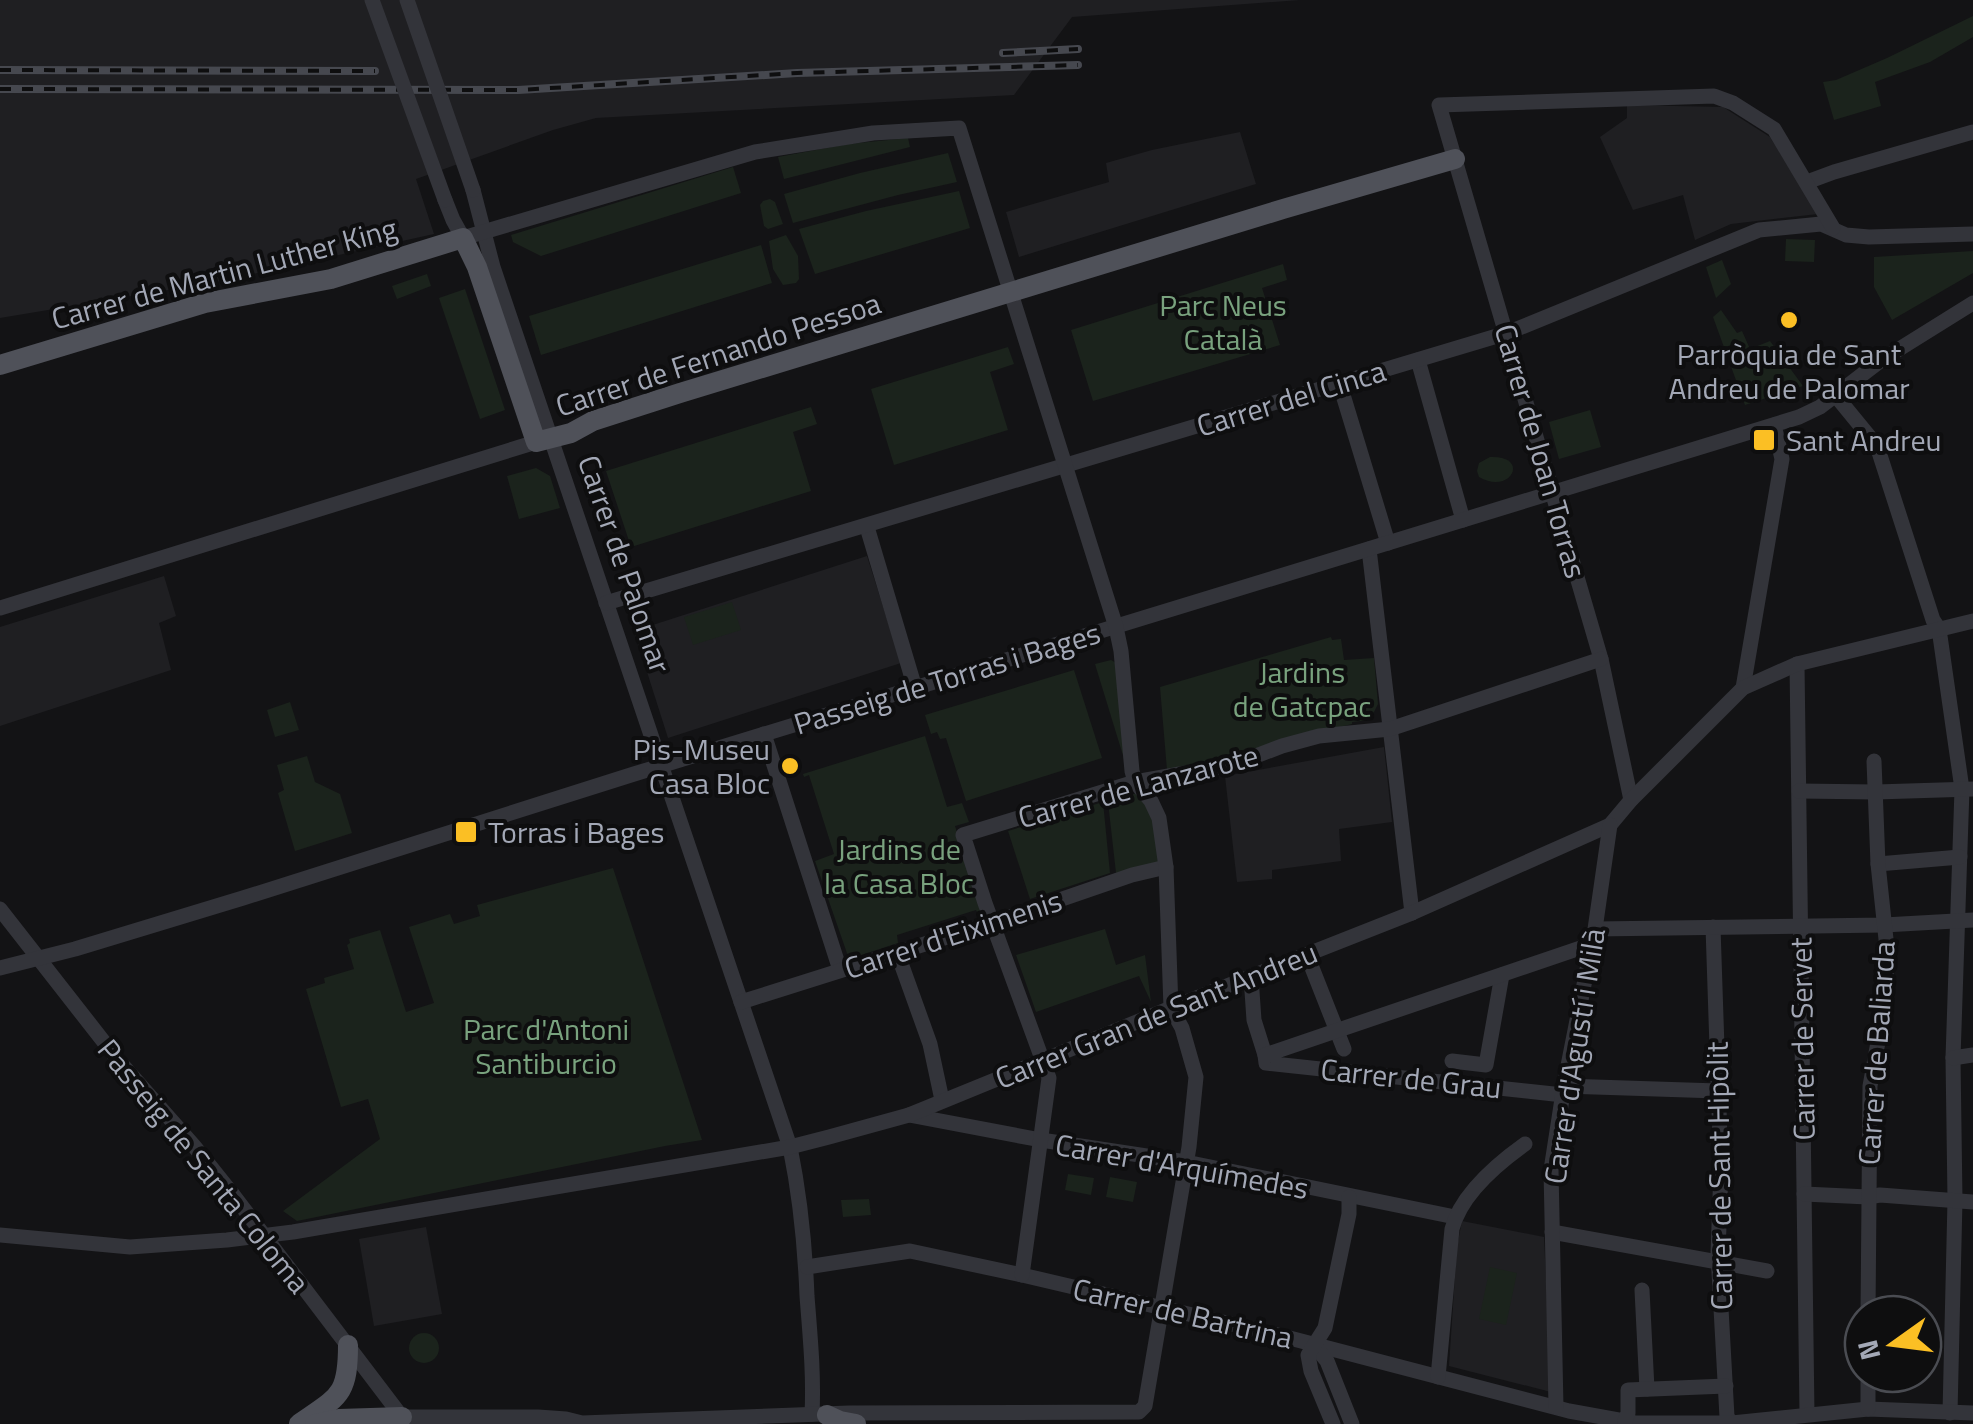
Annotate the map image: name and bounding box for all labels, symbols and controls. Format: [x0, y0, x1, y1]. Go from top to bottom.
street label: Carrer de Martin Luther King [46, 205, 402, 341]
street label: Carrer de Fernando Pessoa [549, 280, 887, 428]
park label: Parc Neus Català [1159, 282, 1287, 362]
marker: Parròquia de Sant Andreu de Palomar [1778, 309, 1800, 331]
street label: Carrer de Joan Torras [1483, 319, 1599, 583]
place label: Parròquia de Sant Andreu de Palomar [1668, 331, 1910, 411]
street label: Carrer del Cinca [1191, 347, 1391, 449]
place label: Sant Andreu [1786, 417, 1941, 463]
marker: Sant Andreu [1751, 427, 1777, 453]
street label: Carrer de Palomar [566, 449, 684, 679]
street label: Passeig de Torras i Bages [788, 609, 1106, 747]
park label: Jardins de Gatcpac [1233, 649, 1371, 729]
place label: Pis-Museu Casa Bloc [633, 726, 770, 806]
street label: Carrer de Lanzarote [1013, 732, 1263, 840]
marker: Pis-Museu Casa Bloc [779, 755, 801, 777]
place label: Torras i Bages [488, 809, 664, 855]
marker: Torras i Bages [453, 819, 479, 845]
park label: Jardins de la Casa Bloc [824, 826, 974, 906]
street label: Carrer d'Eiximenis [838, 877, 1068, 991]
street label: Carrer d'Agustí i Milà [1531, 925, 1617, 1187]
street label: Carrer Gran de Sant Andreu [988, 929, 1324, 1101]
street label: Carrer de Servet [1777, 937, 1827, 1141]
street label: Carrer de Baliarda [1845, 939, 1907, 1167]
park label: Parc d'Antoni Santiburcio [463, 1006, 629, 1086]
street label: Passeig de Santa Coloma [87, 1029, 321, 1303]
street label: Carrer de Sant Hipòlit [1694, 1041, 1744, 1311]
street label: Carrer de Grau [1318, 1046, 1504, 1110]
street label: Carrer d'Arquímedes [1052, 1121, 1312, 1211]
street label: Carrer de Bartrina [1069, 1265, 1297, 1361]
north arrow [1843, 1294, 1943, 1394]
text: N [1845, 1336, 1891, 1365]

